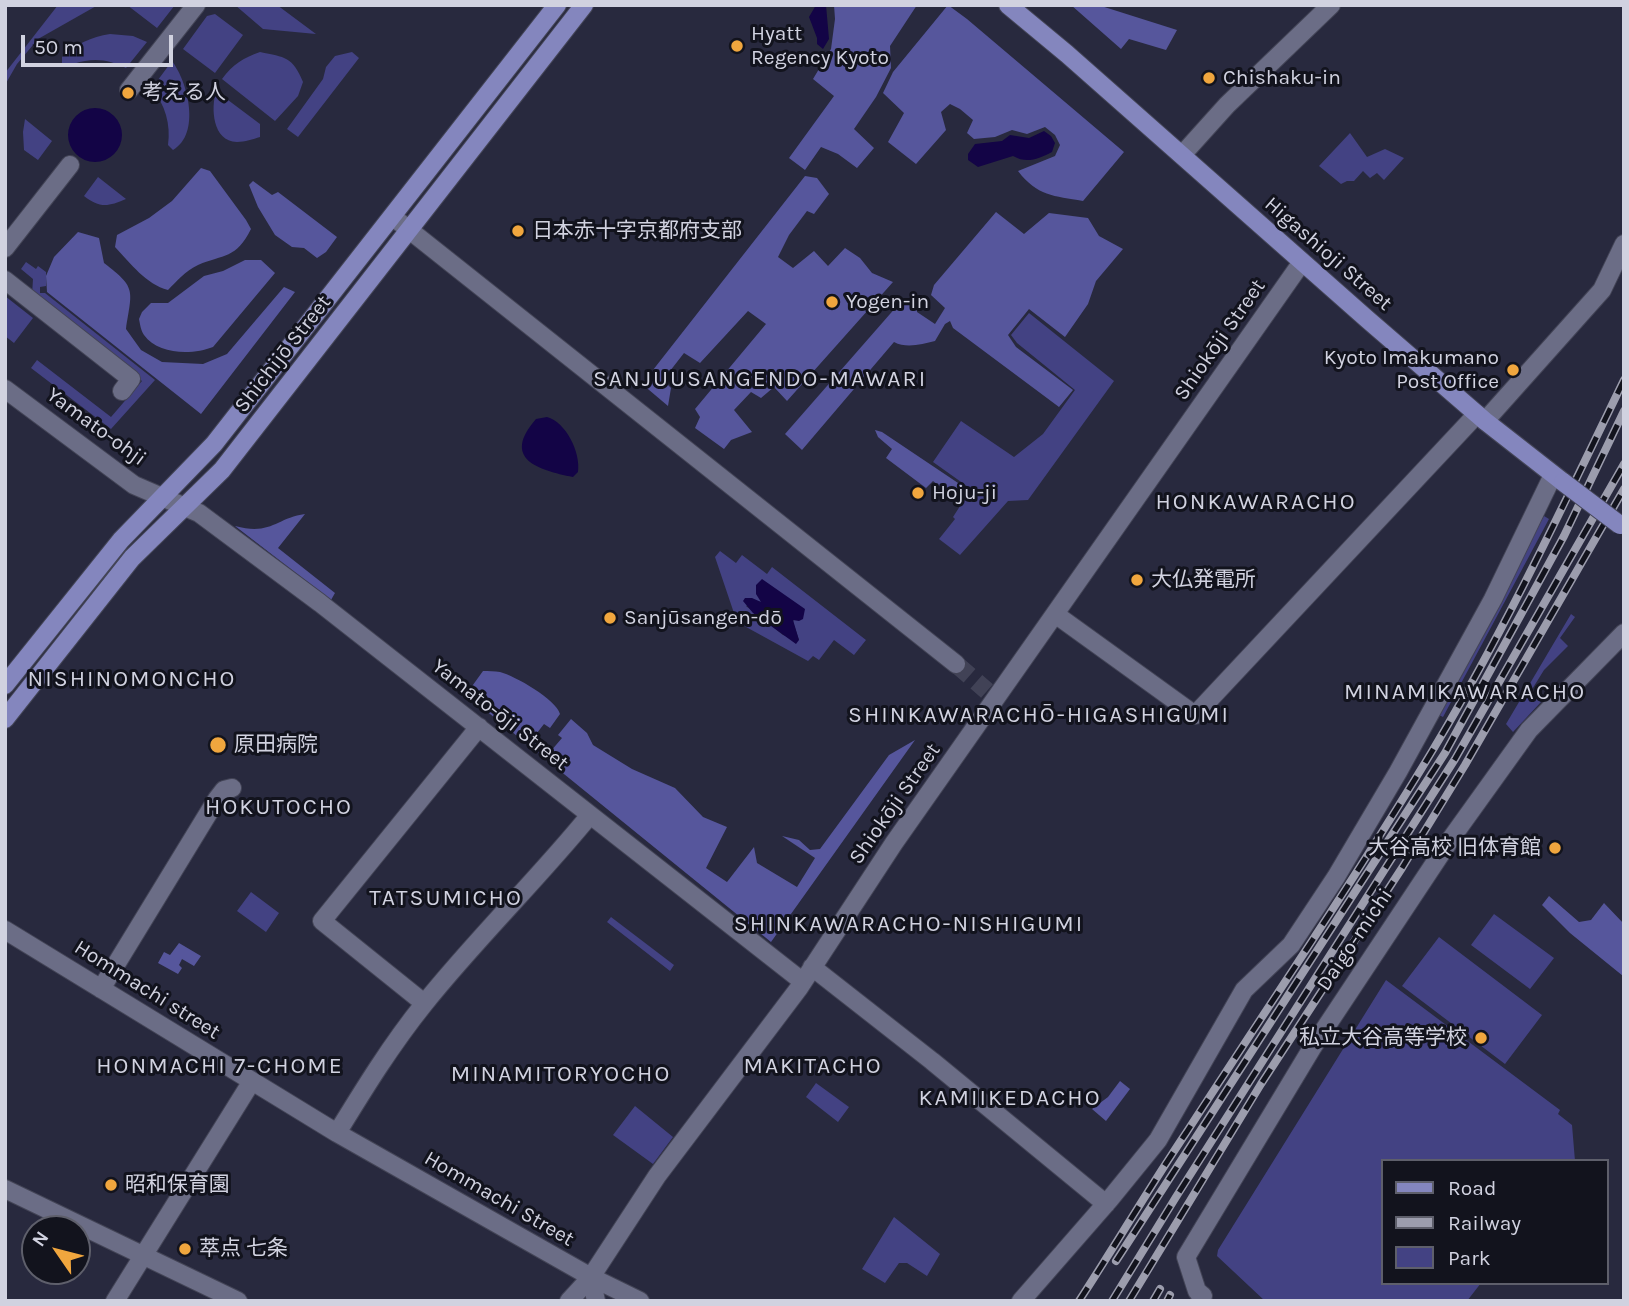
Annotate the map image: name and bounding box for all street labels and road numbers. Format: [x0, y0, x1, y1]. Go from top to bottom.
street label: Higashioji Street [1259, 192, 1397, 316]
street label: Shiokōji Street [1169, 275, 1271, 405]
street label: Shichijō Street [229, 290, 337, 418]
street label: Yamato-ohji [41, 383, 151, 471]
street label: Yamato-ōji Street [427, 654, 573, 776]
street label: Shiokōji Street [844, 739, 946, 869]
street label: Daigo-michi [1312, 884, 1398, 996]
street label: Hommachi street [69, 935, 225, 1045]
street label: Hommachi Street [420, 1146, 578, 1252]

